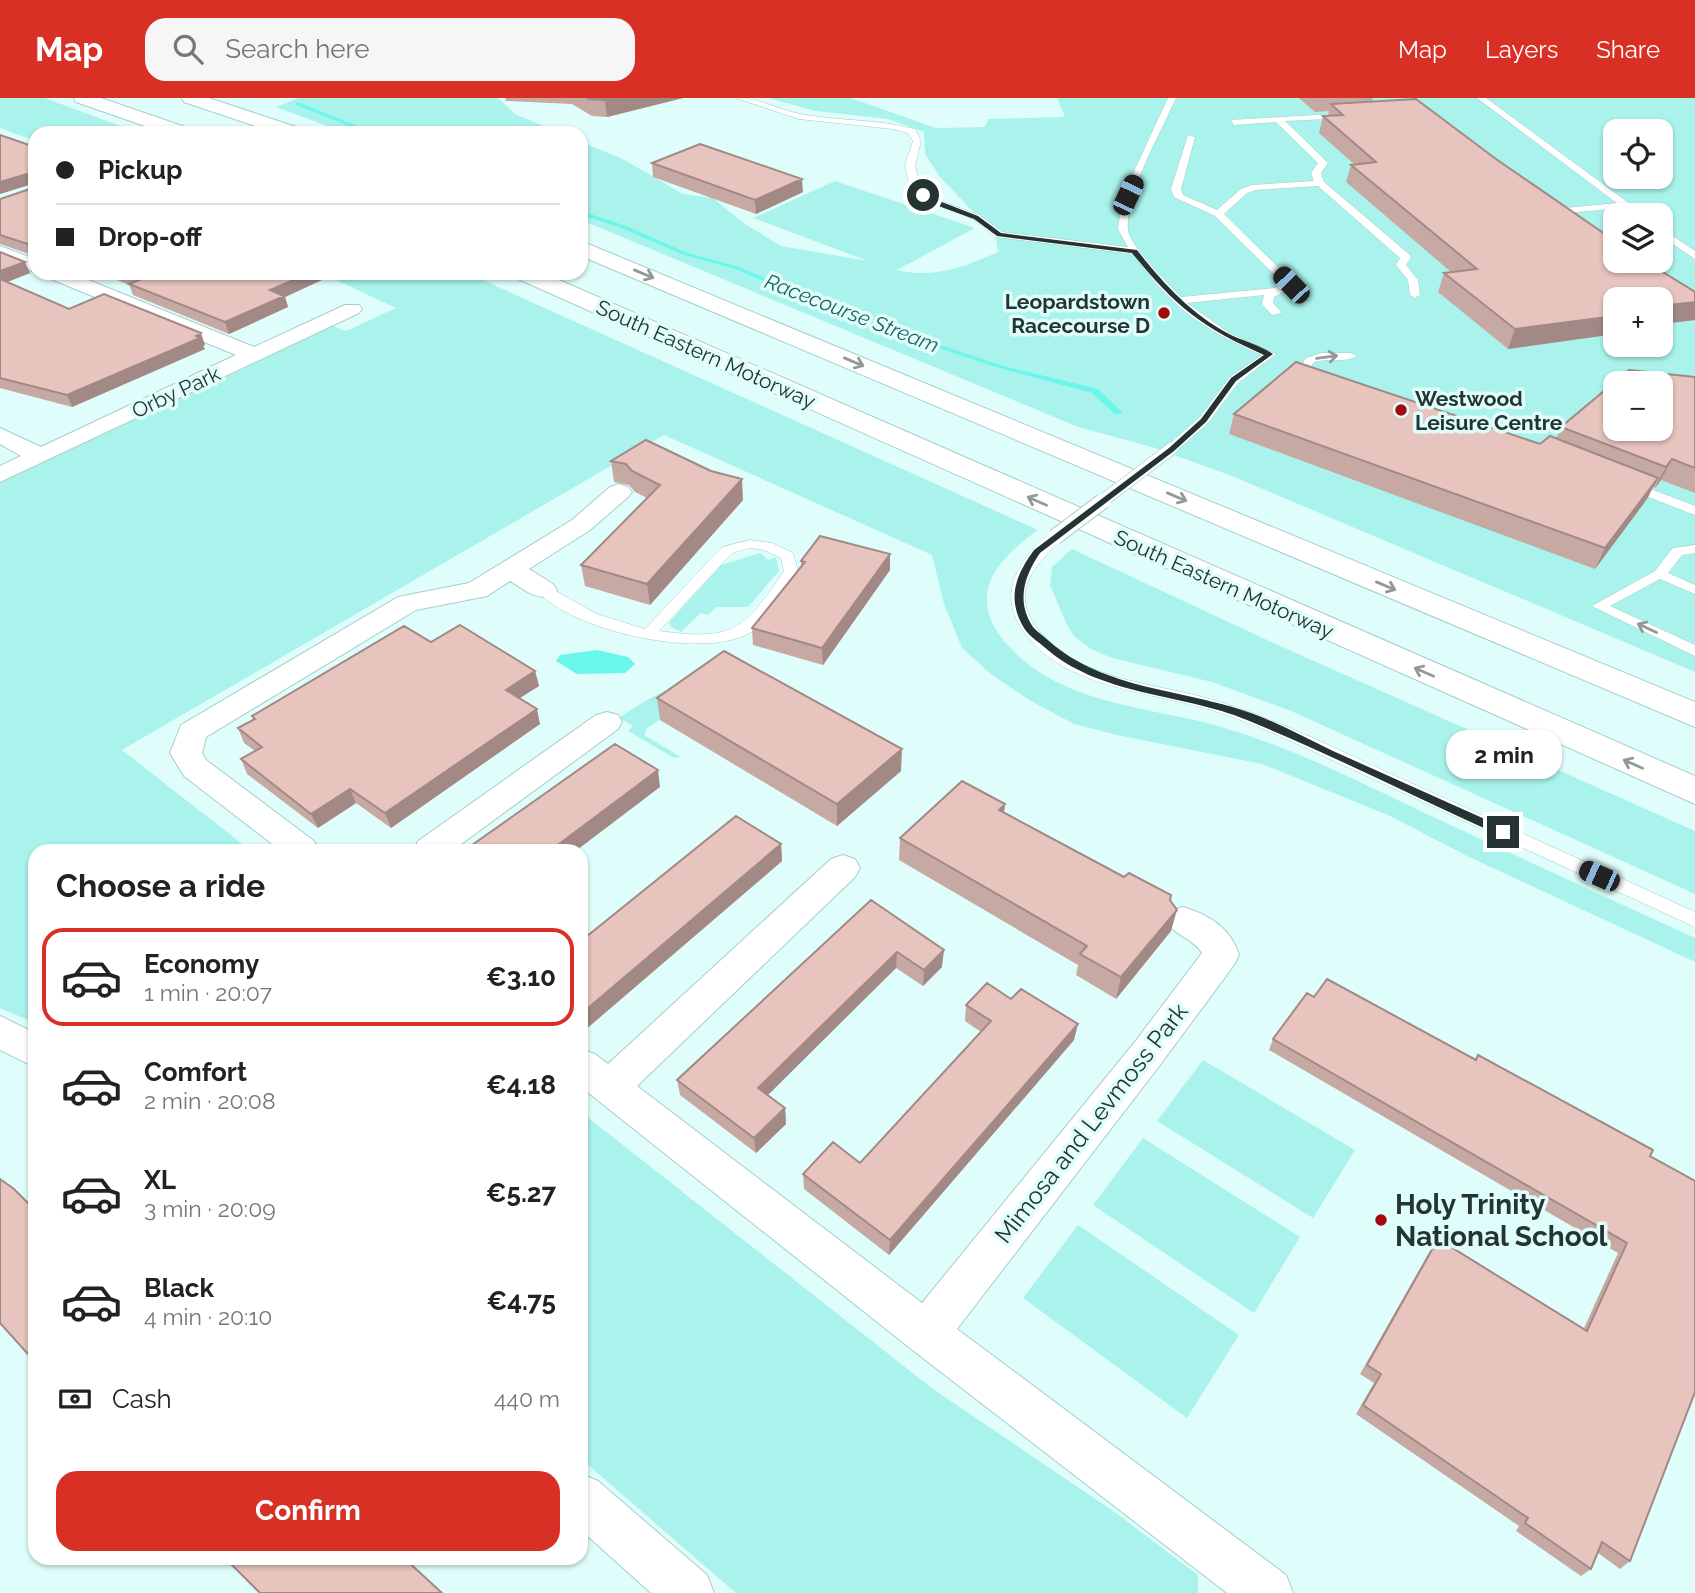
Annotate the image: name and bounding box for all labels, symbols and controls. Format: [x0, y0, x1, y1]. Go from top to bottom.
search box [145, 18, 635, 81]
text: Map [35, 30, 103, 69]
icon: search [169, 30, 207, 68]
text: Search here [225, 34, 370, 64]
text: Map [1398, 35, 1447, 64]
text: Layers [1485, 35, 1558, 64]
text: Share [1596, 35, 1660, 64]
map controls [1603, 119, 1673, 441]
button: locate [1603, 119, 1673, 189]
text: Pickup [98, 155, 183, 185]
car [1110, 172, 1147, 218]
route start [907, 179, 939, 211]
button: layers [1603, 203, 1673, 273]
text: Drop-off [98, 222, 202, 252]
car [1269, 263, 1314, 307]
water label: Racecourse Stream [762, 268, 942, 358]
one-way arrow [633, 269, 654, 282]
button: + [1603, 287, 1673, 357]
place label: Leopardstown Racecourse D [1005, 289, 1150, 338]
street label: South Eastern Motorway [592, 294, 820, 414]
marker: Leopardstown Racecourse D [1156, 305, 1172, 321]
one-way arrow [1315, 351, 1337, 364]
one-way arrow [843, 356, 864, 369]
street label: Orby Park [128, 361, 224, 423]
button: − [1603, 371, 1673, 441]
place label: Westwood Leisure Centre [1415, 386, 1563, 435]
marker: Westwood Leisure Centre [1393, 402, 1409, 418]
one-way arrow [1166, 491, 1187, 504]
one-way arrow [1027, 494, 1048, 507]
street label: South Eastern Motorway [1110, 524, 1338, 644]
one-way arrow [1375, 580, 1397, 593]
one-way arrow [1637, 621, 1658, 635]
one-way arrow [1414, 665, 1435, 678]
callout: 2 min [1445, 730, 1561, 780]
text: 2 min [1474, 741, 1534, 768]
one-way arrow [1622, 757, 1644, 770]
route end [1487, 816, 1519, 848]
car [1576, 858, 1623, 894]
text: Choose a ride [56, 867, 265, 904]
icon: car [60, 946, 123, 1009]
text: Economy [144, 949, 259, 979]
text: €3.10 [486, 962, 556, 992]
text: 1 min · 20:07 [144, 979, 272, 1006]
street label: Mimosa and Levmoss Park [988, 997, 1194, 1249]
icon: car [60, 1054, 123, 1117]
text: Comfort [144, 1057, 247, 1087]
text: €4.18 [486, 1070, 556, 1100]
text: 2 min · 20:08 [144, 1087, 276, 1114]
icon: car [60, 1162, 123, 1225]
text: XL [144, 1165, 176, 1195]
text: €5.27 [486, 1178, 556, 1208]
place label: Holy Trinity National School [1395, 1188, 1608, 1253]
text: 3 min · 20:09 [144, 1195, 276, 1222]
marker: Holy Trinity National School [1373, 1212, 1389, 1228]
icon: car [60, 1270, 123, 1333]
text: Black [144, 1273, 214, 1303]
text: €4.75 [486, 1286, 556, 1316]
text: 4 min · 20:10 [144, 1303, 272, 1330]
icon: cash [56, 1380, 94, 1418]
text: Cash [112, 1384, 172, 1414]
text: 440 m [494, 1385, 560, 1412]
button: Confirm [56, 1471, 560, 1551]

